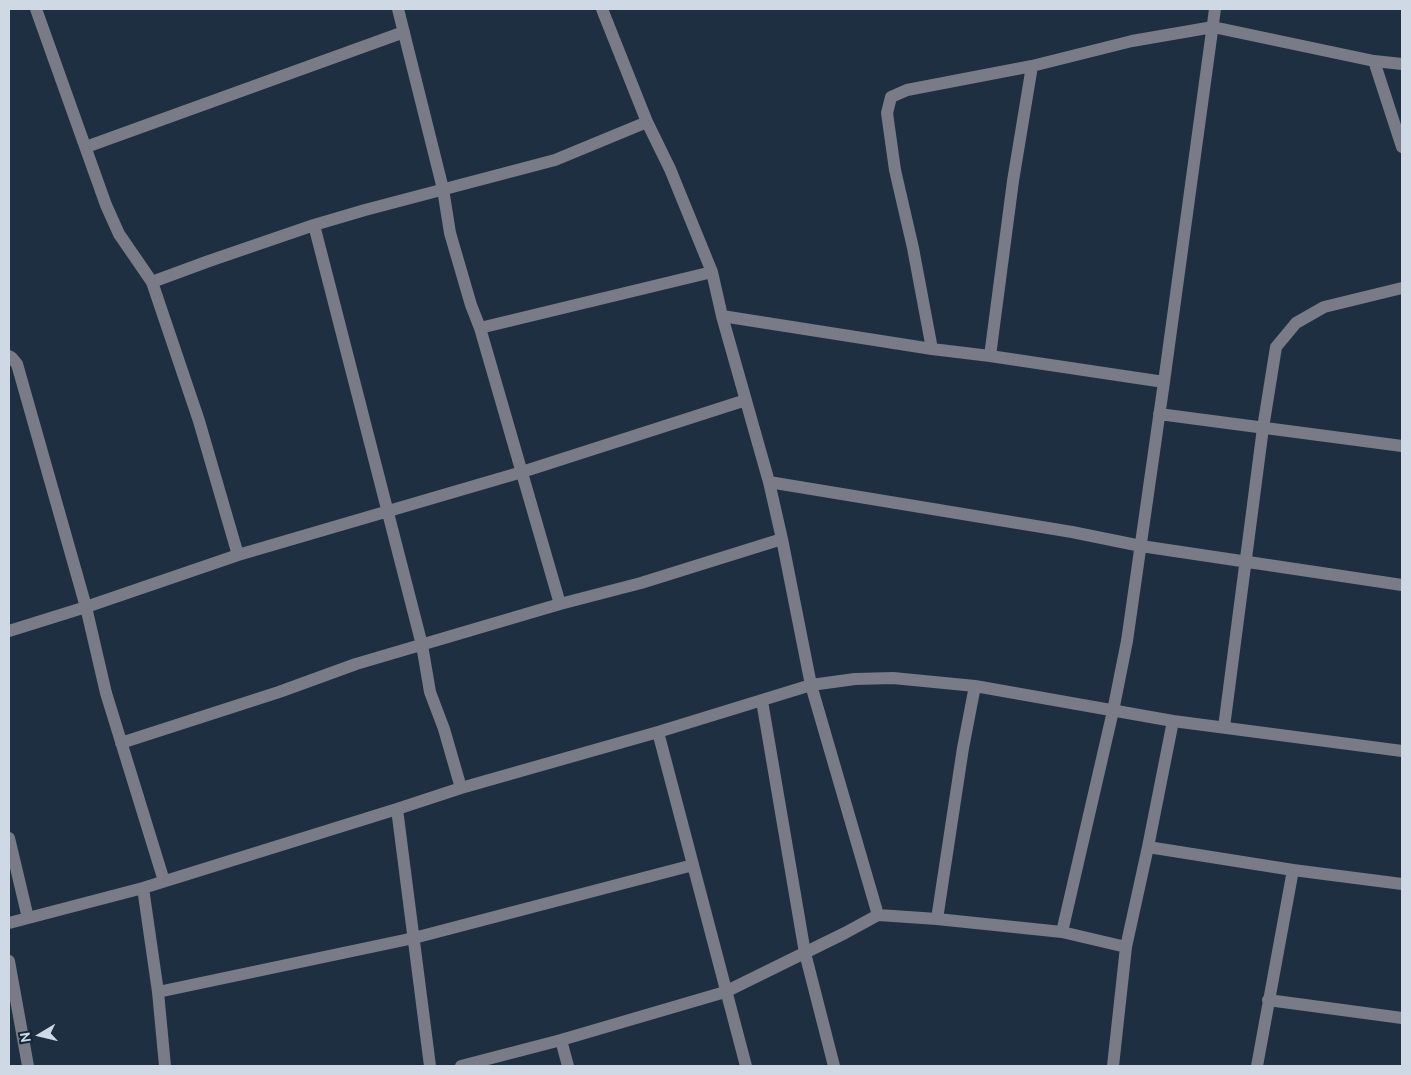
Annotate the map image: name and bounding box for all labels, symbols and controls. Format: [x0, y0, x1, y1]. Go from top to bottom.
north arrow [15, 1010, 65, 1060]
text: N [16, 1031, 34, 1044]

